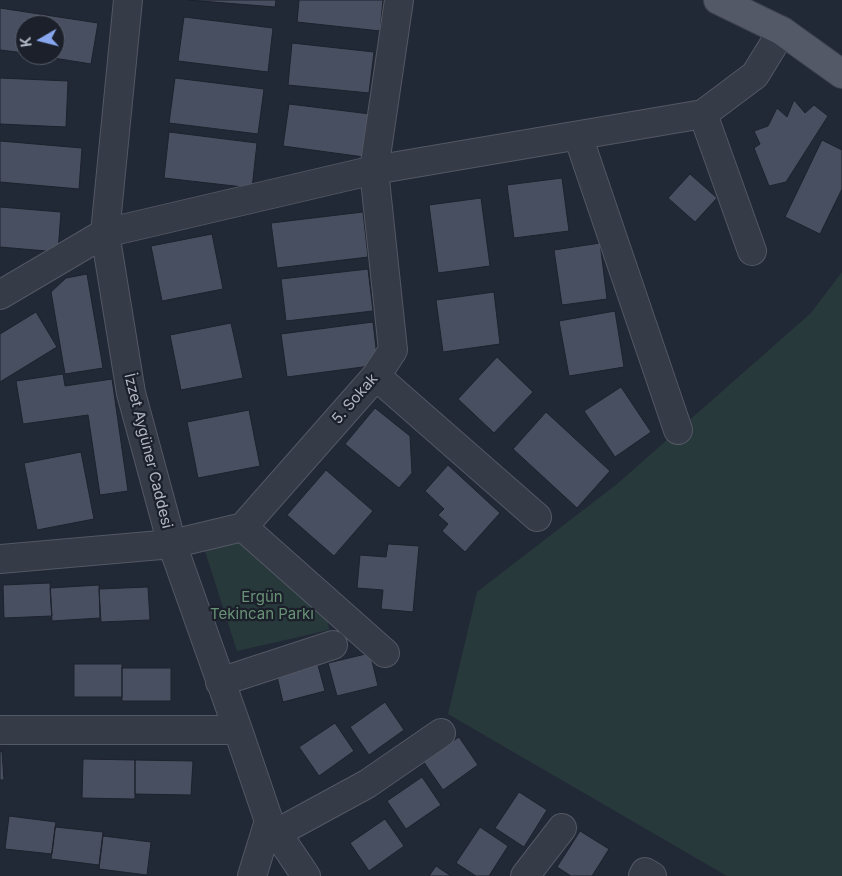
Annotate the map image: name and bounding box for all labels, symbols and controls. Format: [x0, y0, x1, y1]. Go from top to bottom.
north arrow [15, 15, 65, 65]
text: K [17, 36, 35, 48]
street label: 5. Sokak [328, 370, 382, 428]
street label: İzzet Aygüner Caddesi [120, 372, 176, 530]
park label: Ergün Tekincan Parkı [210, 588, 314, 623]

